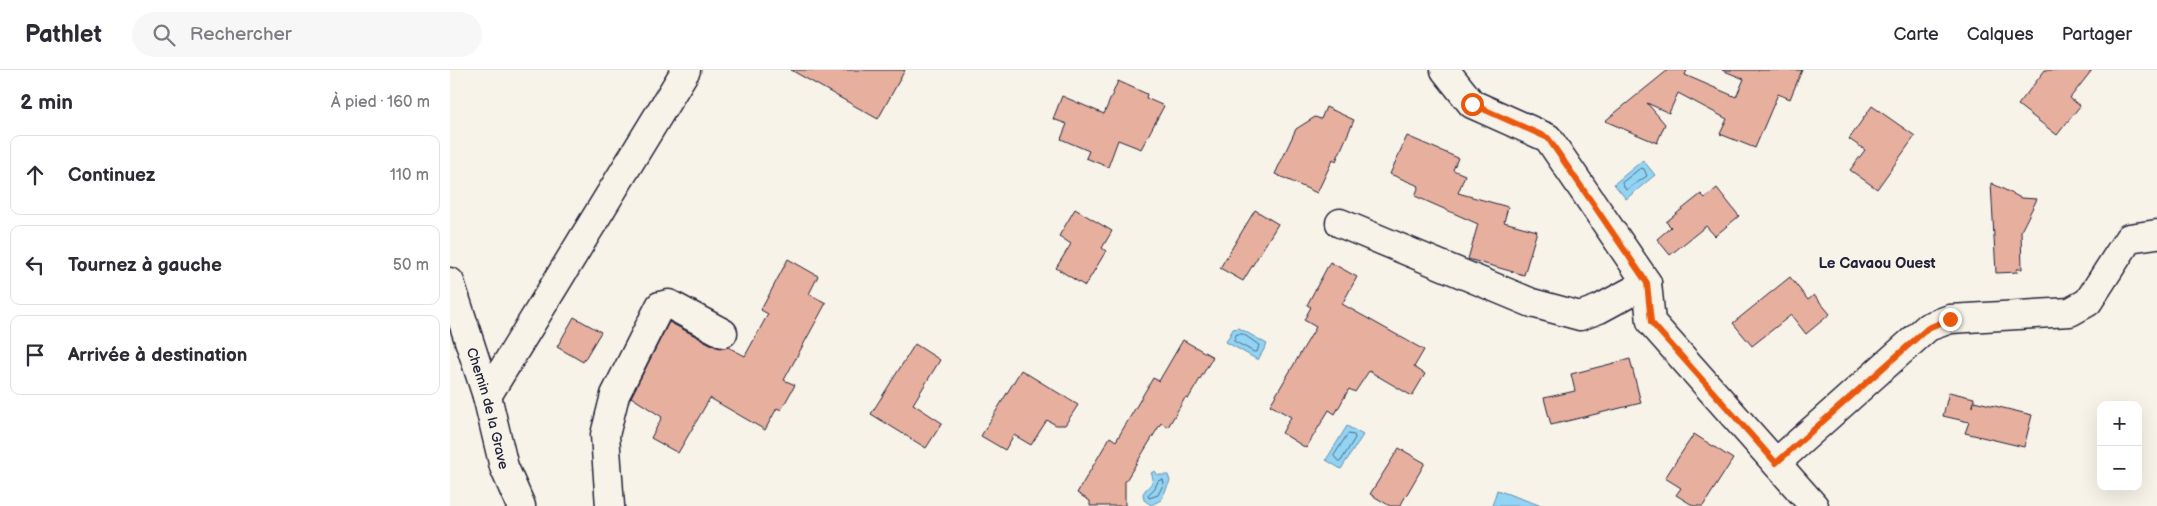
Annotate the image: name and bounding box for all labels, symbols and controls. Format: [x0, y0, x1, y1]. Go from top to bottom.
search box [132, 12, 482, 57]
text: Pathlet [25, 20, 102, 49]
icon: search [150, 21, 178, 49]
text: Rechercher [190, 23, 292, 46]
text: Carte [1893, 24, 1939, 45]
text: Calques [1967, 24, 2034, 45]
text: Partager [2062, 24, 2132, 45]
text: 2 min [20, 90, 73, 115]
text: À pied · 160 m [331, 93, 430, 112]
route start [1461, 93, 1484, 116]
icon: ahead [21, 161, 49, 189]
text: Continuez [68, 164, 155, 187]
text: 110 m [390, 166, 429, 185]
icon: left [21, 251, 49, 279]
text: Tournez à gauche [68, 254, 222, 277]
district label: Le Cavaou Ouest [1818, 254, 1936, 273]
text: 50 m [393, 256, 429, 275]
route end [1939, 308, 1962, 331]
icon: arrive [21, 341, 49, 369]
text: Arrivée à destination [68, 344, 247, 367]
street label: Chemin de la Grave [463, 345, 513, 471]
map controls [2097, 401, 2142, 491]
button: + [2097, 401, 2142, 446]
button: − [2097, 446, 2142, 491]

